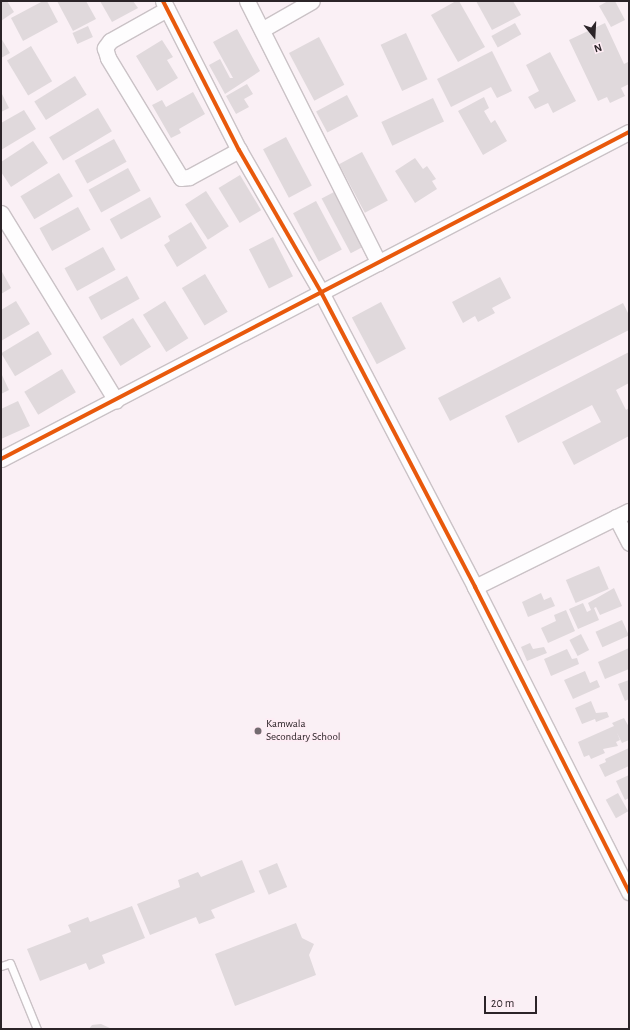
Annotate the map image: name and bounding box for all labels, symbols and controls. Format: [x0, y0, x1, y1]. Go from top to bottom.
north arrow [574, 16, 614, 56]
text: N [593, 41, 603, 54]
place label: Kamwala Secondary School [266, 718, 341, 744]
marker: Kamwala Secondary School [253, 726, 263, 736]
scale bar [486, 988, 539, 1014]
text: 20 m [491, 997, 514, 1009]

